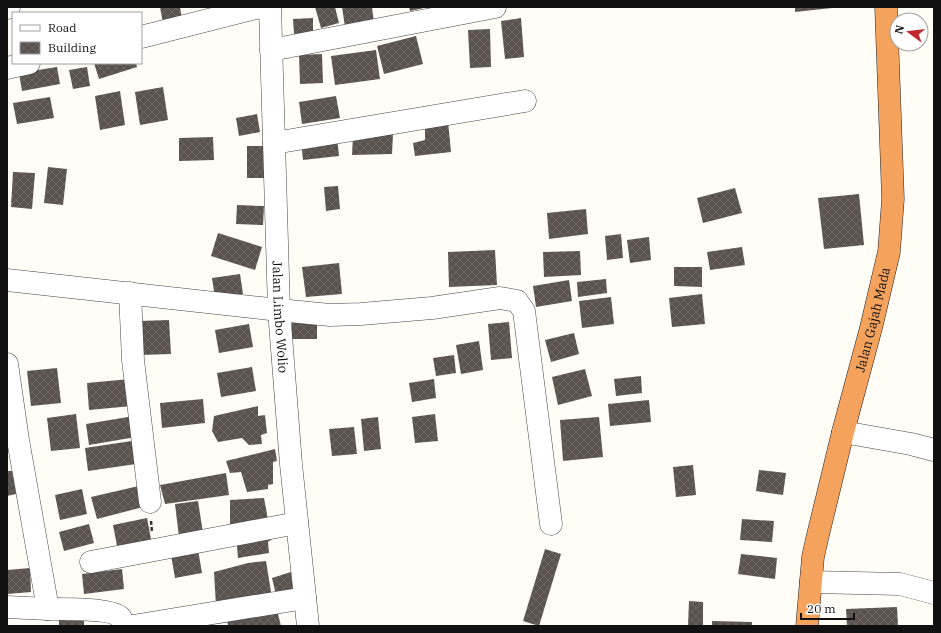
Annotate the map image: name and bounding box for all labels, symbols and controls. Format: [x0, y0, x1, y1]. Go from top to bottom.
legend [12, 12, 142, 64]
north arrow [889, 12, 929, 52]
text: Road [48, 20, 77, 35]
text: N [891, 23, 907, 35]
text: Building [48, 40, 96, 55]
street label: Jalan Limbo Wolio [269, 260, 292, 374]
street label: Jalan Gajah Mada [851, 265, 894, 374]
scale bar [801, 595, 854, 621]
text: 20 m [807, 601, 836, 616]

